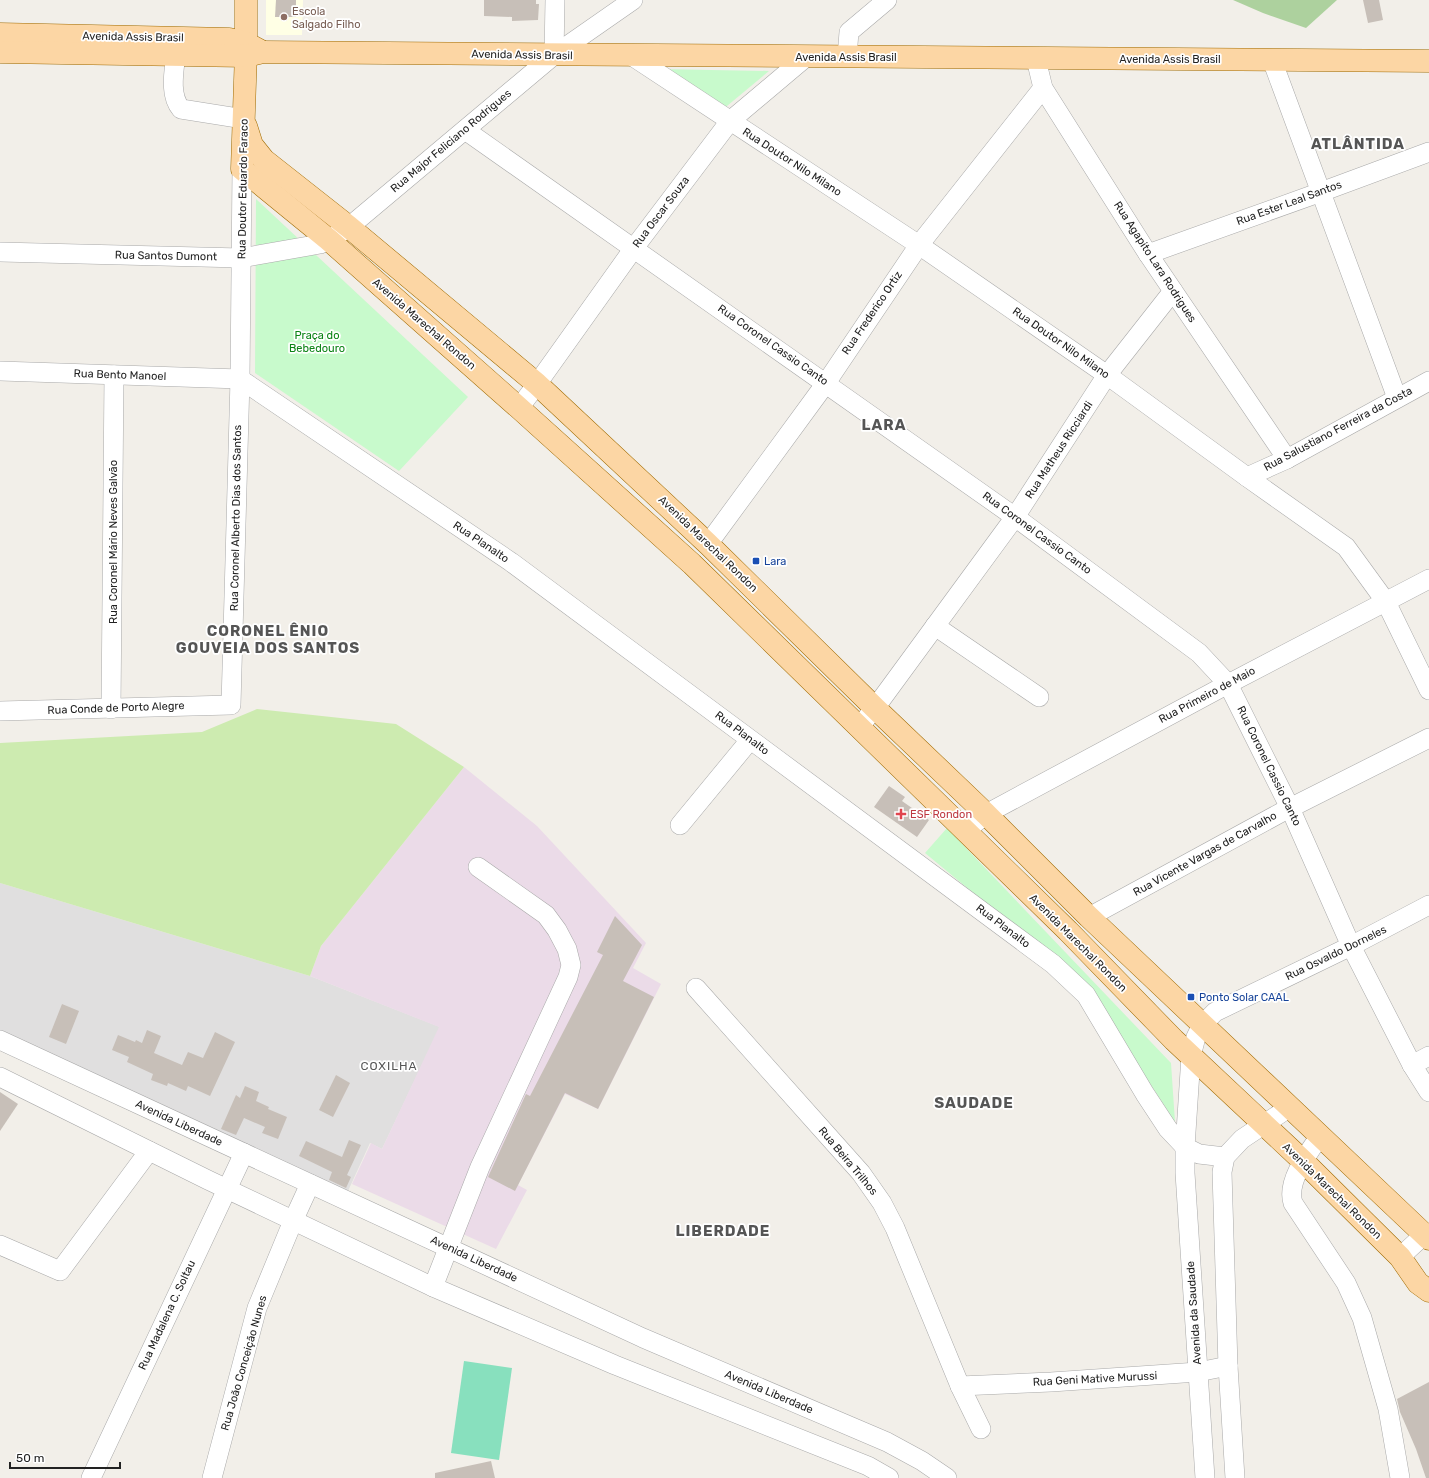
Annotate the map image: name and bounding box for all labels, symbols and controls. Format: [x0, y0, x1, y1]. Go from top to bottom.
place label: Escola Salgado Filho [292, 5, 361, 31]
marker: Escola Salgado Filho [279, 12, 289, 22]
street label: Avenida Assis Brasil [82, 30, 184, 44]
street label: Avenida Assis Brasil [471, 48, 573, 62]
street label: Avenida Assis Brasil [795, 51, 897, 64]
street label: Avenida Assis Brasil [1119, 53, 1221, 66]
street label: Rua Major Feliciano Rodrigues [388, 86, 514, 195]
street label: Rua Doutor Eduardo Faraco [235, 119, 251, 259]
street label: Rua Doutor Nilo Milano [740, 125, 844, 199]
district label: ATLÂNTIDA [1311, 135, 1405, 153]
street label: Rua Oscar Souza [630, 174, 692, 250]
street label: Rua Ester Leal Santos [1234, 178, 1344, 228]
street label: Rua Agapito Lara Rodrigues [1111, 199, 1199, 325]
street label: Rua Santos Dumont [115, 249, 218, 263]
street label: Rua Frederico Ortiz [839, 268, 905, 357]
street label: Avenida Marechal Rondon [370, 276, 478, 372]
street label: Rua Coronel Cassio Canto [715, 302, 831, 388]
street label: Rua Doutor Nilo Milano [1010, 305, 1112, 381]
park label: Praça do Bebedouro [289, 329, 345, 355]
street label: Rua Bento Manoel [73, 367, 167, 383]
street label: Rua Salustiano Ferreira da Costa [1261, 384, 1415, 474]
street label: Rua Matheus Ricciardi [1023, 399, 1095, 501]
district label: LARA [862, 416, 906, 434]
street label: Rua Coronel Alberto Dias dos Santos [228, 424, 244, 611]
street label: Rua Coronel Mário Neves Galvão [107, 460, 120, 624]
street label: Rua Coronel Cassio Canto [980, 489, 1094, 577]
street label: Avenida Marechal Rondon [656, 493, 760, 595]
street label: Rua Planalto [451, 519, 511, 565]
place label: Lara [764, 555, 786, 568]
marker: Lara [751, 556, 761, 566]
district label: CORONEL ÊNIO GOUVEIA DOS SANTOS [176, 622, 360, 657]
street label: Rua Primeiro de Maio [1157, 664, 1257, 726]
street label: Rua Conde de Porto Alegre [47, 699, 185, 717]
street label: Rua Coronel Cassio Canto [1234, 704, 1304, 828]
street label: Rua Planalto [712, 708, 772, 758]
marker: ESF Rondon [895, 808, 907, 820]
place label: ESF Rondon [910, 808, 972, 821]
street label: Rua Vicente Vargas de Carvalho [1131, 809, 1279, 899]
street label: Avenida Marechal Rondon [1027, 892, 1129, 994]
street label: Rua Planalto [973, 901, 1033, 951]
street label: Rua Osvaldo Dorneles [1283, 923, 1389, 983]
place label: Ponto Solar CAAL [1199, 991, 1289, 1004]
marker: Ponto Solar CAAL [1186, 992, 1196, 1002]
district label: COXILHA [360, 1059, 418, 1073]
district label: SAUDADE [934, 1094, 1014, 1112]
street label: Avenida Liberdade [133, 1097, 225, 1149]
street label: Rua Beira Trilhos [816, 1124, 881, 1198]
street label: Avenida Marechal Rondon [1280, 1140, 1384, 1242]
district label: LIBERDADE [676, 1222, 770, 1240]
street label: Avenida Liberdade [428, 1233, 520, 1285]
street label: Rua Madalena C. Soltau [136, 1258, 198, 1372]
street label: Avenida da Saudade [1184, 1261, 1204, 1365]
street label: Rua João Conceição Nunes [218, 1294, 270, 1432]
street label: Avenida Liberdade [723, 1368, 815, 1416]
street label: Rua Geni Mative Murussi [1032, 1369, 1158, 1389]
scale bar [10, 1444, 120, 1470]
text: 50 m [16, 1451, 44, 1465]

